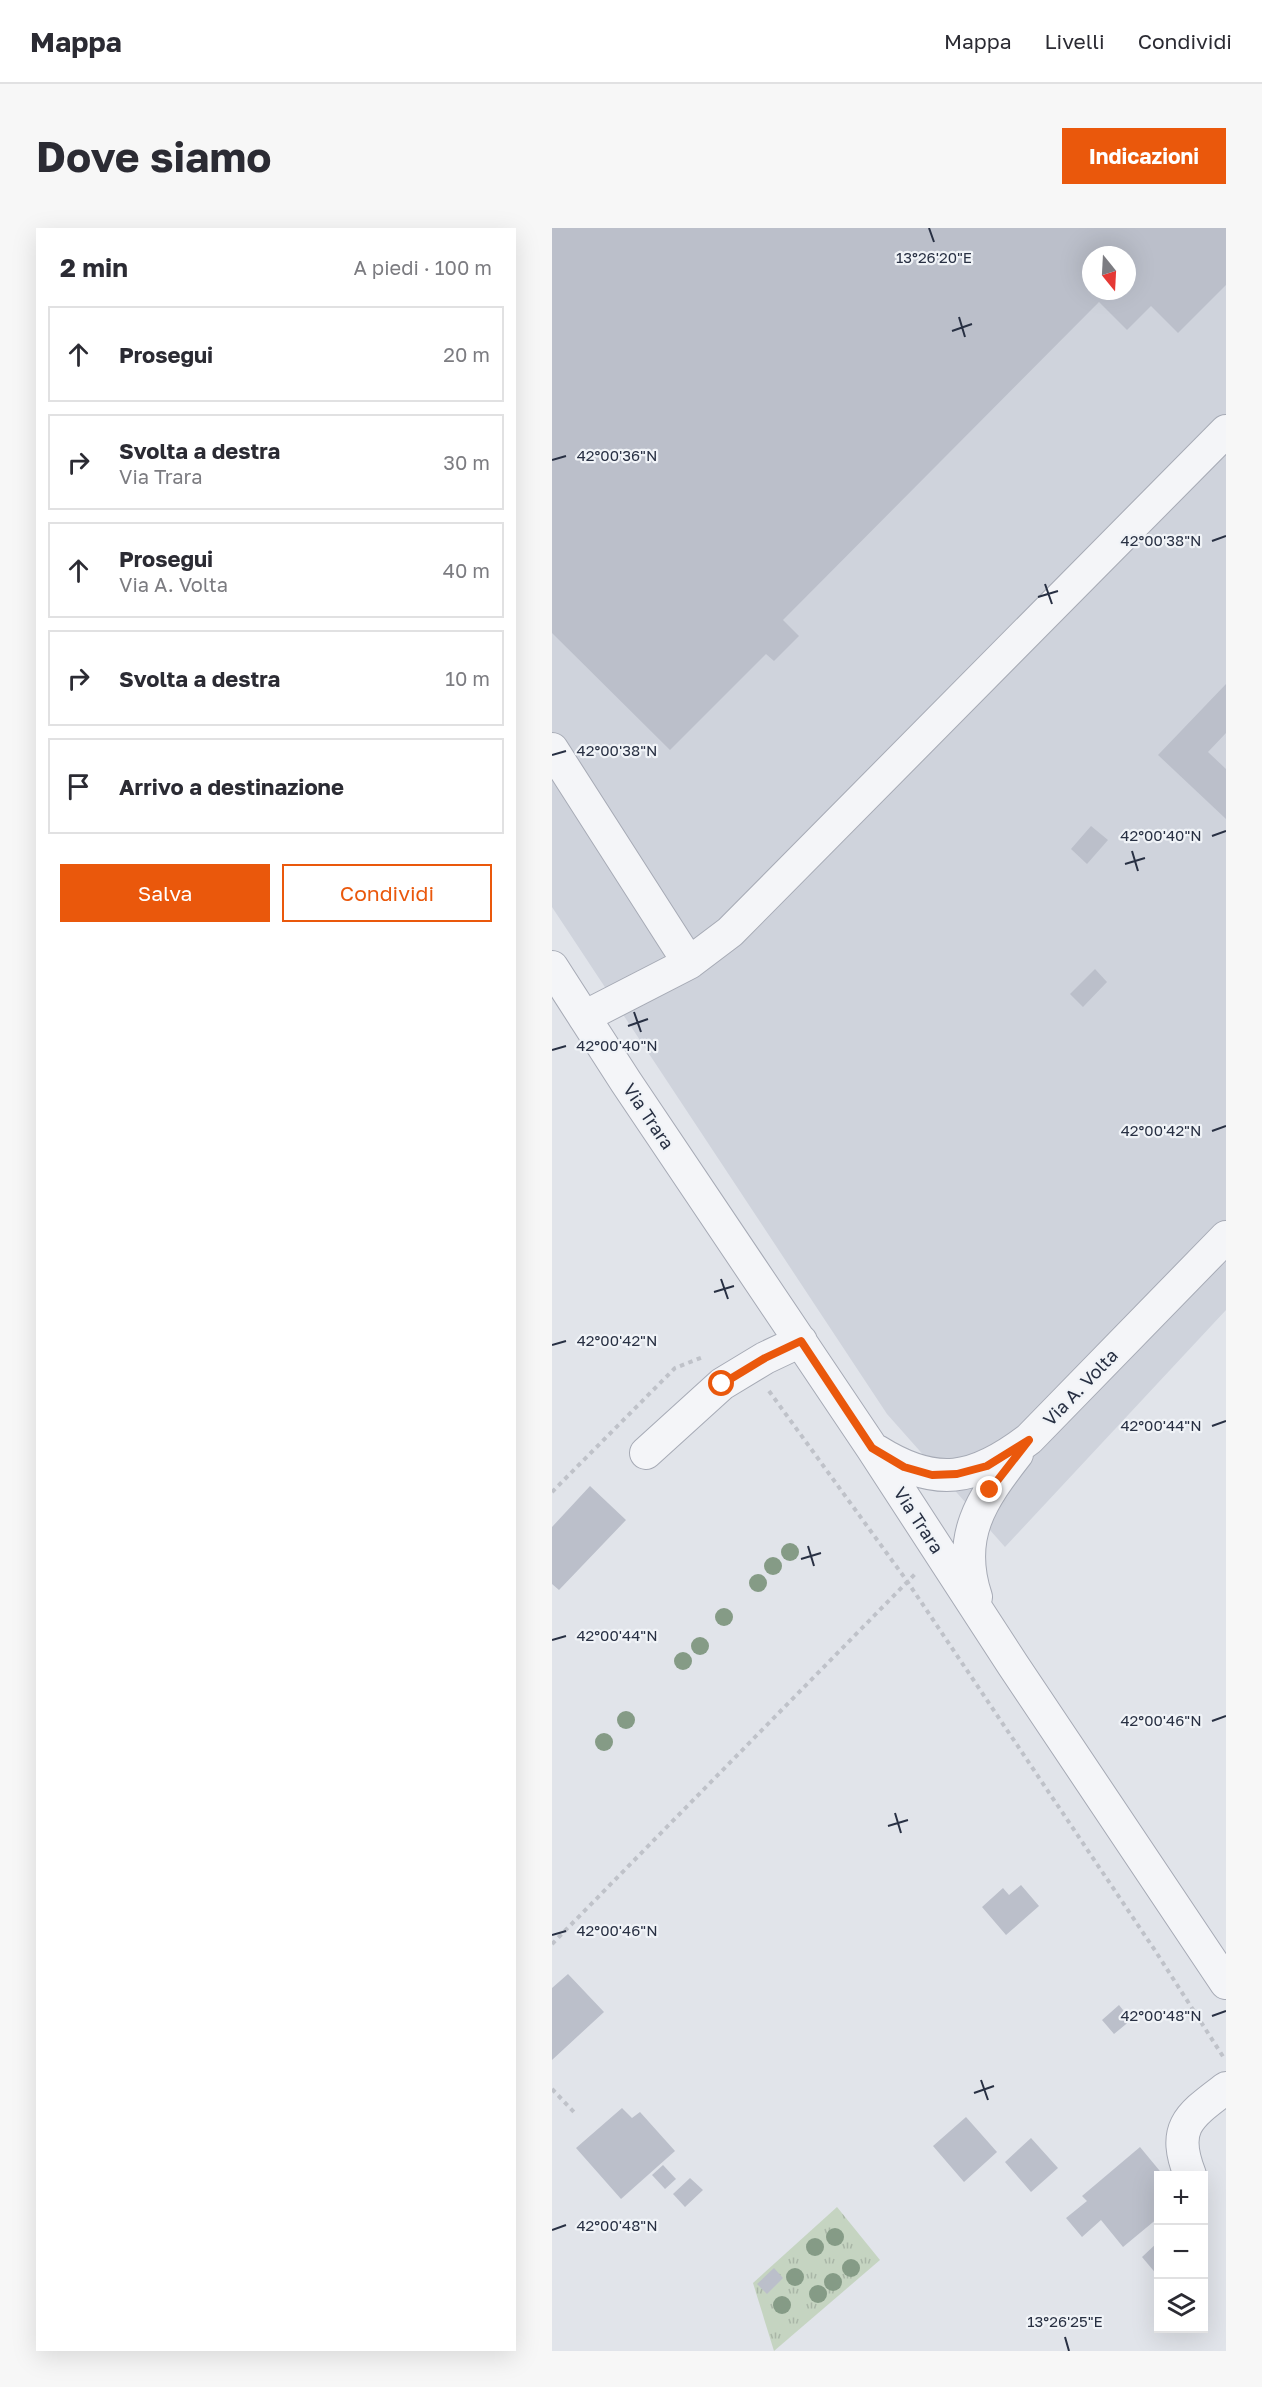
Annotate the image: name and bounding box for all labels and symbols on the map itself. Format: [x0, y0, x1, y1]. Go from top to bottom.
north arrow [1082, 246, 1136, 300]
text: 13°26'20"E [896, 248, 972, 266]
text: 42°00'36"N [577, 446, 657, 464]
text: 42°00'38"N [1121, 531, 1201, 549]
text: 42°00'38"N [577, 741, 657, 759]
text: 42°00'40"N [1120, 826, 1202, 844]
text: 42°00'40"N [576, 1036, 658, 1054]
street label: Via Trara [619, 1079, 679, 1153]
text: 42°00'42"N [1121, 1121, 1201, 1139]
text: 42°00'42"N [577, 1331, 657, 1349]
street label: Via A. Volta [1038, 1344, 1122, 1430]
route start [708, 1370, 734, 1396]
text: 42°00'44"N [1120, 1416, 1202, 1434]
route end [976, 1476, 1002, 1502]
street label: Via Trara [889, 1483, 949, 1557]
text: 42°00'44"N [576, 1626, 658, 1644]
text: 42°00'46"N [1120, 1711, 1202, 1729]
text: 42°00'46"N [576, 1921, 658, 1939]
text: 42°00'48"N [1120, 2006, 1202, 2024]
text: 42°00'48"N [576, 2216, 658, 2234]
text: 13°26'25"E [1027, 2312, 1103, 2330]

